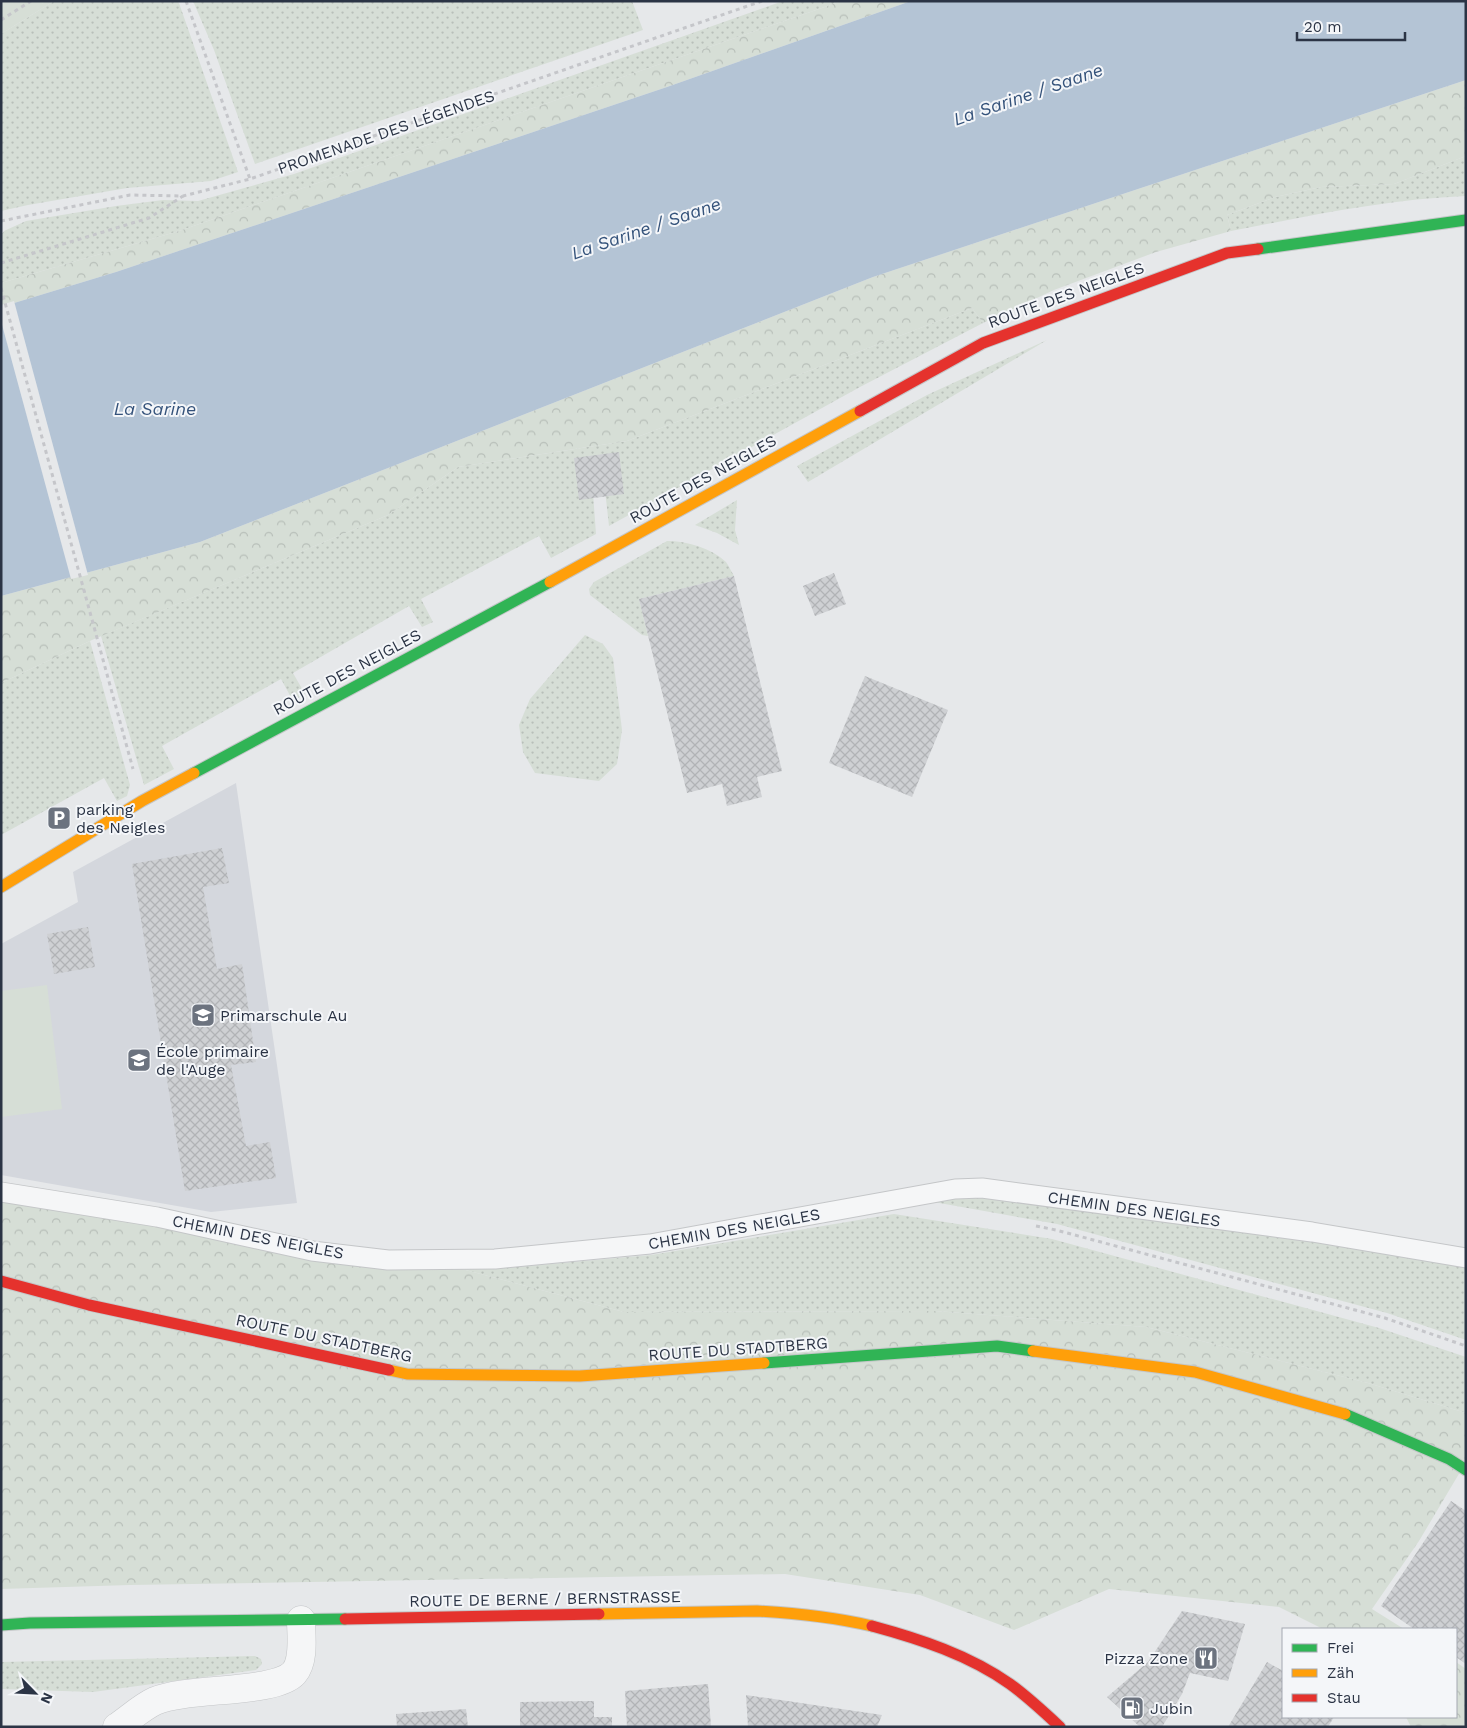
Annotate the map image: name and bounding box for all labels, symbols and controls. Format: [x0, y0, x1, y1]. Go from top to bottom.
scale bar [1297, 10, 1404, 42]
text: 20 m [1304, 18, 1342, 36]
water label: La Sarine / Saane [950, 59, 1106, 129]
street label: PROMENADE DES LÉGENDES [275, 86, 497, 178]
water label: La Sarine / Saane [568, 193, 724, 263]
street label: ROUTE DES NEIGLES [985, 258, 1147, 332]
water label: La Sarine [114, 398, 196, 419]
street label: ROUTE DES NEIGLES [626, 431, 780, 527]
street label: ROUTE DES NEIGLES [270, 625, 424, 719]
place label: parking des Neigles [76, 800, 165, 837]
parking icon: parking des Neigles [46, 805, 72, 831]
school or university icon: Primarschule Au [190, 1002, 216, 1028]
place label: Primarschule Au [220, 1006, 347, 1025]
place label: École primaire de l'Auge [156, 1042, 269, 1079]
school or university icon: École primaire de l'Auge [126, 1047, 152, 1073]
street label: CHEMIN DES NEIGLES [1046, 1187, 1222, 1231]
street label: CHEMIN DES NEIGLES [647, 1205, 821, 1253]
street label: CHEMIN DES NEIGLES [171, 1211, 345, 1263]
street label: ROUTE DU STADTBERG [234, 1310, 414, 1366]
street label: ROUTE DU STADTBERG [648, 1333, 828, 1365]
street label: ROUTE DE BERNE / BERNSTRASSE [409, 1587, 681, 1611]
legend [1282, 1628, 1457, 1718]
text: Frei [1327, 1639, 1354, 1657]
restaurant icon: Pizza Zone [1193, 1645, 1219, 1671]
place label: Pizza Zone [1104, 1649, 1188, 1668]
text: Zäh [1327, 1664, 1354, 1682]
north arrow [10, 1668, 60, 1718]
text: Stau [1327, 1689, 1361, 1707]
text: N [37, 1690, 56, 1706]
fuel station icon: Jubin [1119, 1695, 1145, 1721]
place label: Jubin [1150, 1699, 1193, 1718]

